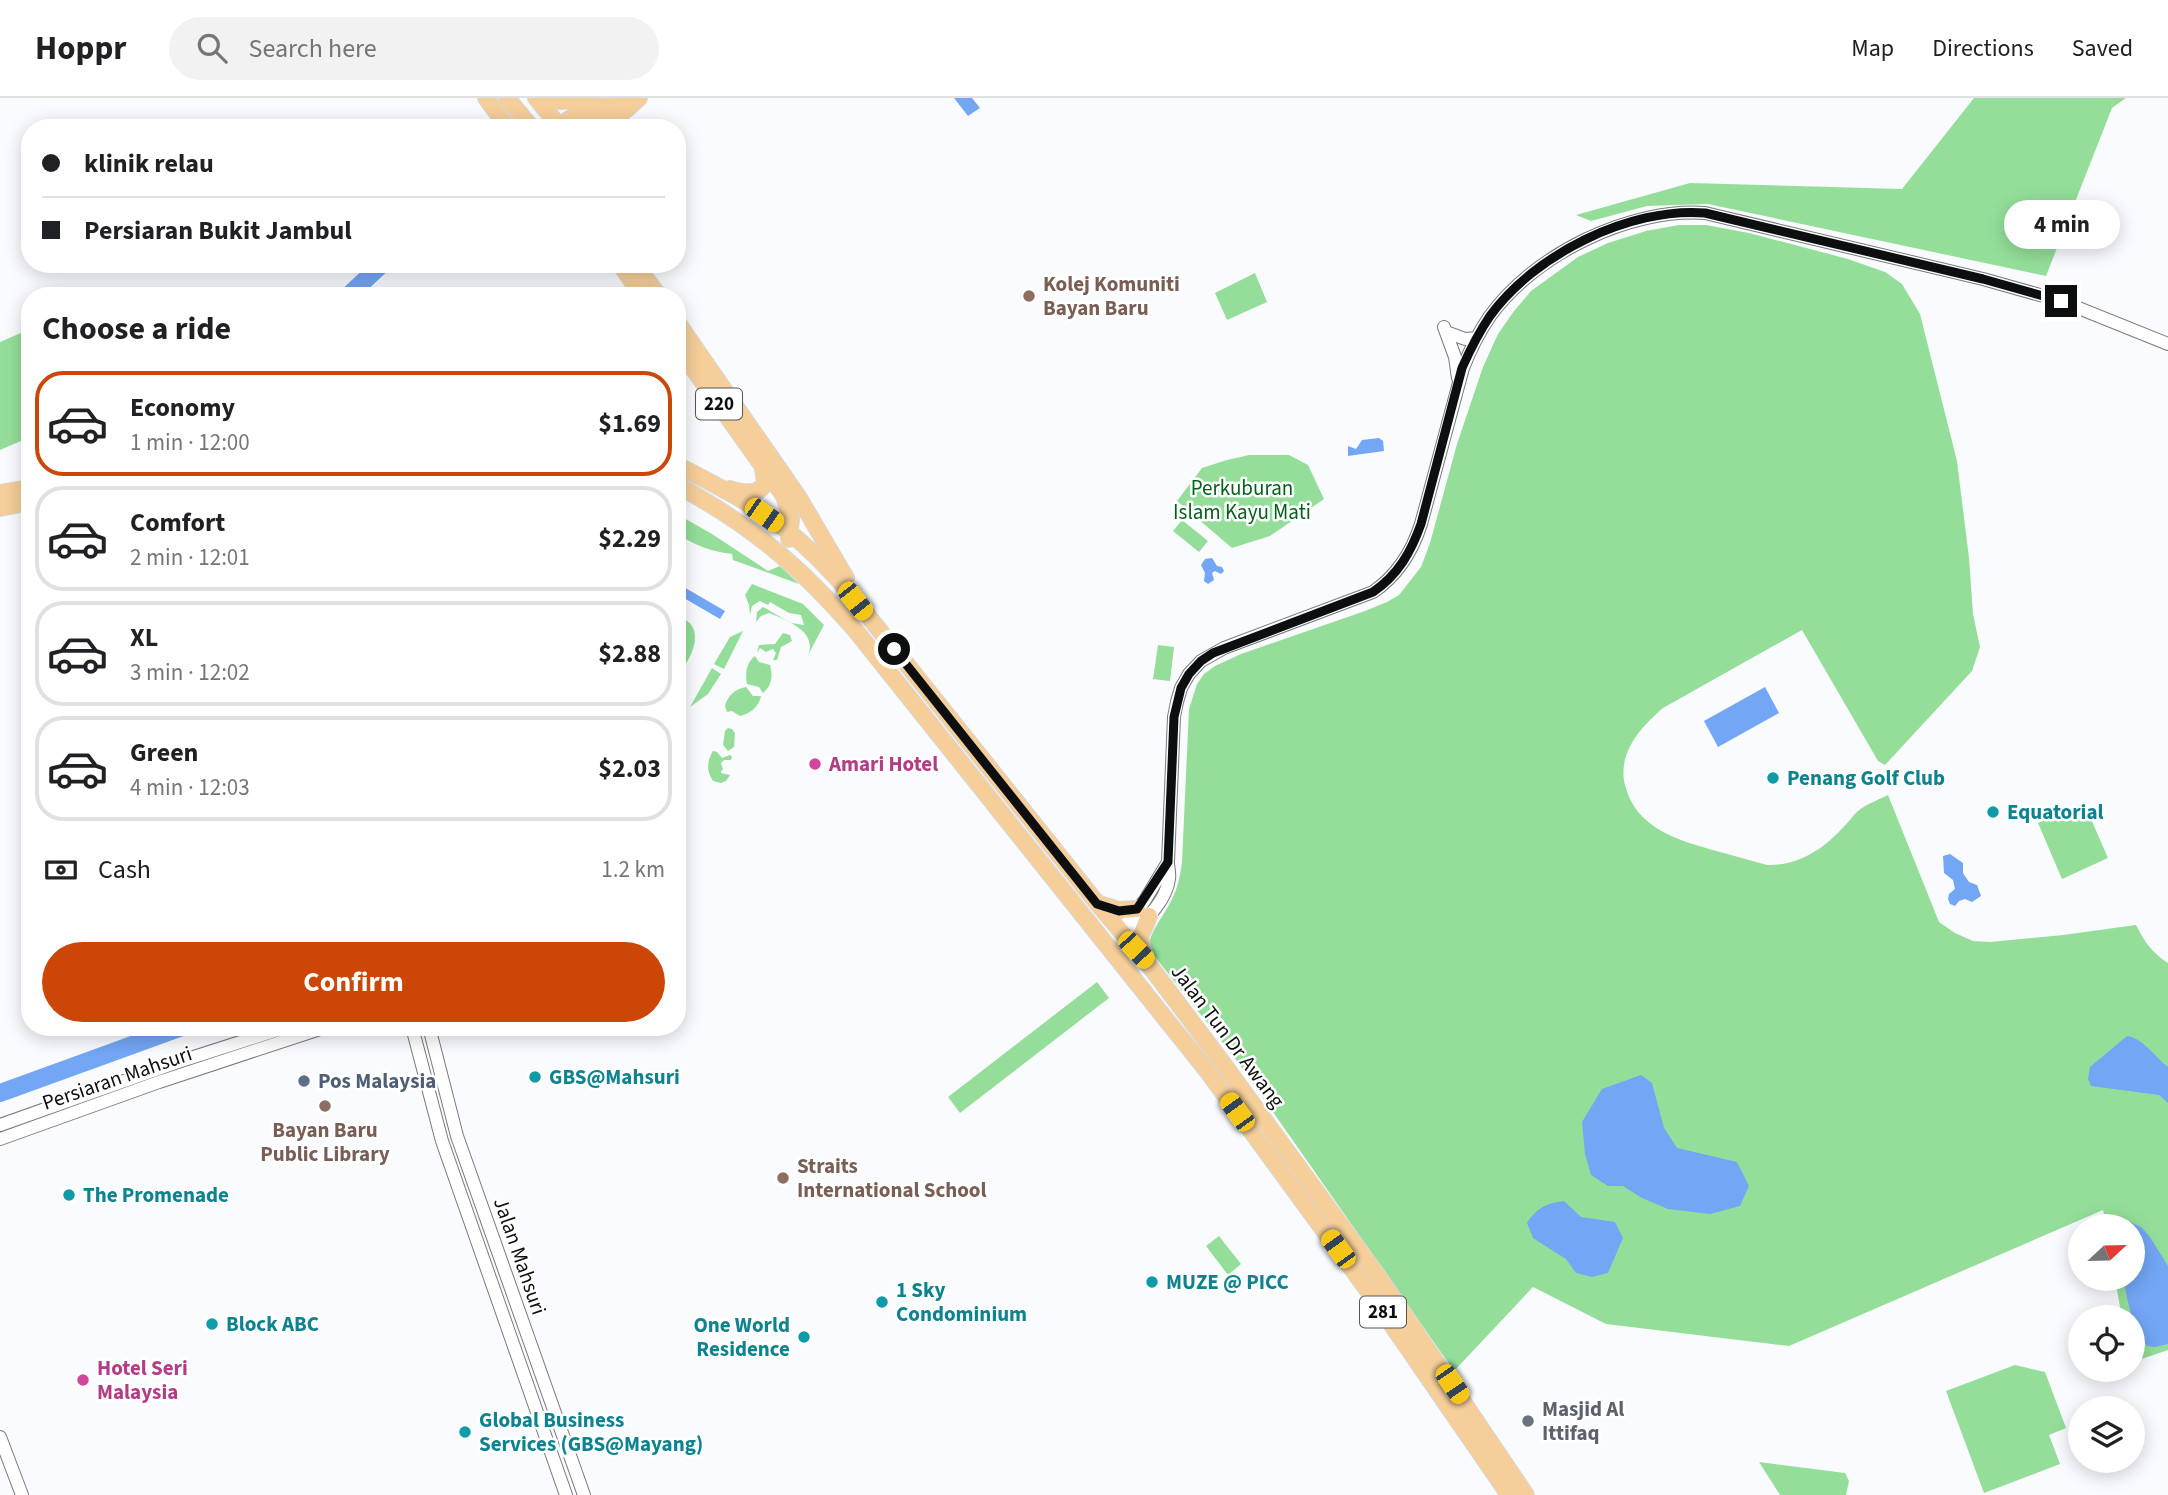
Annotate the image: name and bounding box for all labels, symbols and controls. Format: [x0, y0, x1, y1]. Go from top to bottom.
search box [169, 17, 659, 80]
text: Hoppr [35, 25, 127, 72]
icon: search [193, 29, 231, 67]
text: Search here [249, 30, 377, 67]
text: Map [1851, 31, 1894, 66]
text: Directions [1932, 31, 2034, 66]
text: Saved [2072, 31, 2133, 66]
text: klinik relau [84, 145, 214, 182]
callout: 4 min [2003, 200, 2119, 248]
text: 4 min [2034, 208, 2090, 241]
text: Persiaran Bukit Jambul [84, 212, 352, 249]
place label: Kolej Komuniti Bayan Baru [1043, 269, 1180, 323]
route end [2045, 285, 2077, 317]
marker: Kolej Komuniti Bayan Baru [1021, 288, 1037, 304]
text: Choose a ride [42, 306, 231, 352]
road number: 220 [696, 388, 742, 420]
text: Economy [130, 389, 235, 426]
icon: car [46, 392, 109, 455]
text: $1.69 [598, 405, 661, 442]
text: 1 min · 12:00 [130, 426, 250, 459]
park label: Perkuburan Islam Kayu Mati [1173, 473, 1311, 527]
car [741, 494, 788, 536]
text: Comfort [130, 504, 225, 541]
icon: car [46, 507, 109, 570]
text: $2.29 [598, 520, 661, 557]
text: 2 min · 12:01 [130, 541, 250, 574]
car [834, 578, 877, 624]
text: XL [130, 619, 158, 656]
icon: car [46, 622, 109, 685]
route start [878, 633, 910, 665]
text: $2.88 [598, 635, 661, 672]
text: 3 min · 12:02 [130, 656, 250, 689]
text: Green [130, 734, 198, 771]
icon: car [46, 737, 109, 800]
place label: Amari Hotel [828, 749, 938, 779]
text: $2.03 [598, 750, 661, 787]
marker: Amari Hotel [807, 756, 823, 772]
place label: Penang Golf Club [1787, 763, 1945, 793]
marker: Penang Golf Club [1765, 770, 1781, 786]
text: 4 min · 12:03 [130, 771, 250, 804]
place label: Equatorial [2007, 797, 2104, 827]
marker: Equatorial [1985, 804, 2001, 820]
icon: cash [42, 851, 80, 889]
text: Cash [98, 851, 151, 888]
text: 1.2 km [601, 853, 665, 886]
car [1114, 927, 1159, 973]
button: Confirm [42, 942, 665, 1022]
street label: Jalan Tun Dr Awang [1164, 958, 1292, 1114]
street label: Persiaran Mahsuri [38, 1038, 196, 1118]
place label: GBS@Mahsuri [549, 1062, 680, 1092]
place label: Pos Malaysia [318, 1066, 436, 1096]
marker: GBS@Mahsuri [527, 1069, 543, 1085]
marker: Pos Malaysia [296, 1073, 312, 1089]
car [1217, 1089, 1258, 1135]
marker: Bayan Baru Public Library [317, 1098, 333, 1114]
place label: Bayan Baru Public Library [260, 1115, 390, 1169]
place label: Straits International School [797, 1151, 987, 1205]
marker: Straits International School [775, 1170, 791, 1186]
place label: The Promenade [83, 1180, 229, 1210]
marker: The Promenade [61, 1187, 77, 1203]
street label: Jalan Mahsuri [486, 1193, 554, 1319]
north arrow [2068, 1214, 2146, 1292]
map controls [2068, 1214, 2145, 1473]
car [1318, 1226, 1359, 1272]
place label: MUZE @ PICC [1166, 1267, 1289, 1297]
marker: MUZE @ PICC [1144, 1274, 1160, 1290]
place label: 1 Sky Condominium [896, 1275, 1027, 1329]
marker: 1 Sky Condominium [874, 1294, 890, 1310]
road number: 281 [1360, 1296, 1406, 1328]
button: locate [2068, 1305, 2145, 1382]
place label: Block ABC [226, 1309, 319, 1339]
place label: One World Residence [693, 1310, 790, 1364]
marker: Block ABC [204, 1316, 220, 1332]
marker: One World Residence [796, 1329, 812, 1345]
place label: Hotel Seri Malaysia [97, 1353, 188, 1407]
car [1432, 1361, 1473, 1407]
marker: Hotel Seri Malaysia [75, 1372, 91, 1388]
place label: Masjid Al Ittifaq [1542, 1394, 1624, 1448]
button: layers [2068, 1396, 2145, 1473]
place label: Global Business Services (GBS@Mayang) [479, 1405, 703, 1459]
marker: Masjid Al Ittifaq [1520, 1413, 1536, 1429]
marker: Global Business Services (GBS@Mayang) [457, 1424, 473, 1440]

